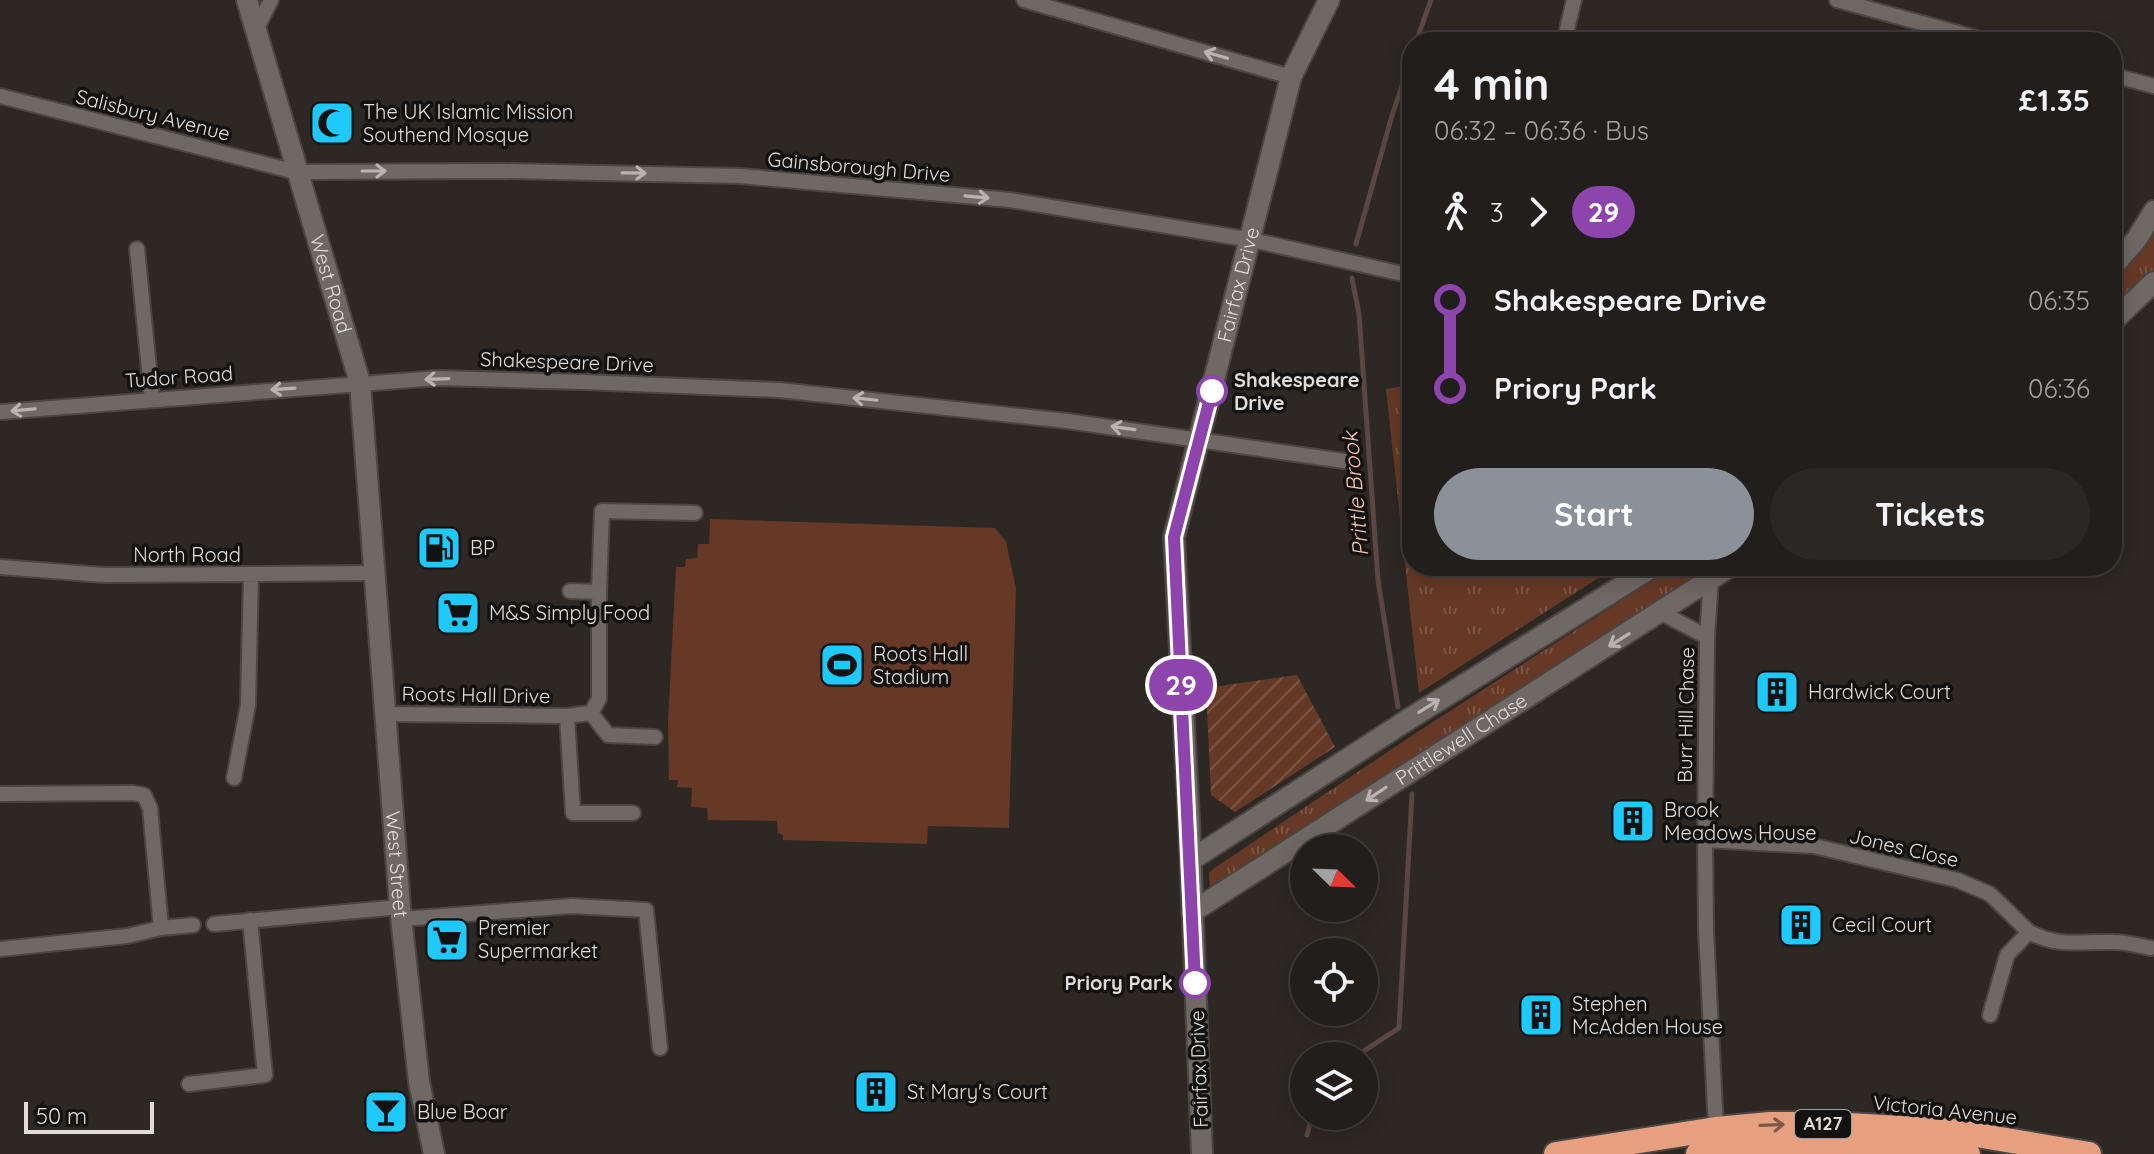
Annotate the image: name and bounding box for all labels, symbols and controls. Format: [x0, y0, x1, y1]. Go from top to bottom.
one-way arrow [1204, 47, 1230, 62]
text: 4 min [1434, 56, 1549, 111]
text: £1.35 [2019, 81, 2090, 119]
street label: Salisbury Avenue [73, 83, 233, 146]
mosque icon: The UK Islamic Mission Southend Mosque [308, 99, 356, 147]
place label: The UK Islamic Mission Southend Mosque [363, 99, 573, 147]
text: 06:32 – 06:36 · Bus [1434, 114, 1649, 147]
street label: Gainsborough Drive [766, 146, 952, 187]
one-way arrow [360, 163, 387, 179]
one-way arrow [620, 166, 647, 181]
one-way arrow [963, 190, 990, 205]
icon: walk [1434, 190, 1478, 234]
icon: forward [1516, 190, 1560, 234]
text: 29 [1588, 194, 1619, 229]
text: 3 [1490, 196, 1504, 229]
street label: Fairfax Drive [1211, 224, 1264, 345]
street label: West Road [305, 231, 358, 336]
text: Shakespeare Drive [1494, 281, 1767, 319]
text: 06:35 [2028, 284, 2090, 317]
street label: Shakespeare Drive [480, 346, 654, 377]
street label: Tudor Road [124, 360, 234, 393]
place label: Shakespeare Drive [1234, 367, 1360, 415]
text: Priory Park [1494, 369, 1657, 407]
one-way arrow [424, 371, 451, 386]
text: 06:36 [2028, 372, 2090, 405]
marker: Shakespeare Drive [1197, 376, 1227, 406]
one-way arrow [270, 382, 297, 397]
one-way arrow [852, 392, 878, 407]
one-way arrow [10, 403, 37, 418]
one-way arrow [1111, 420, 1136, 435]
water label: Prittle Brook [1335, 428, 1374, 558]
button: Start [1434, 468, 1754, 560]
button: Tickets [1770, 468, 2090, 560]
fuel station icon: BP [415, 524, 463, 572]
place label: BP [470, 535, 495, 560]
street label: North Road [133, 542, 241, 567]
supermarket icon: M&S Simply Food [434, 589, 482, 637]
place label: M&S Simply Food [489, 600, 650, 625]
one-way arrow [1608, 632, 1631, 648]
sports icon: Roots Hall Stadium [818, 641, 866, 689]
place label: Roots Hall Stadium [873, 641, 968, 689]
street label: Burr Hill Chase [1672, 647, 1699, 783]
line badge: 29 [1145, 659, 1217, 711]
text: 29 [1165, 667, 1197, 702]
building icon: Hardwick Court [1753, 668, 1801, 716]
place label: Hardwick Court [1808, 679, 1951, 704]
street label: Roots Hall Drive [401, 681, 551, 708]
street label: Prittlewell Chase [1391, 687, 1532, 790]
one-way arrow [1417, 698, 1440, 714]
one-way arrow [1365, 785, 1387, 802]
building icon: Brook Meadows House [1609, 797, 1657, 845]
place label: Brook Meadows House [1664, 797, 1817, 845]
street label: West Street [381, 810, 414, 919]
street label: Jones Close [1847, 823, 1961, 872]
north arrow [1290, 834, 1378, 922]
map controls [1290, 834, 1378, 1130]
building icon: Cecil Court [1777, 901, 1825, 949]
place label: Cecil Court [1832, 912, 1932, 937]
place label: Premier Supermarket [478, 915, 598, 963]
supermarket icon: Premier Supermarket [423, 916, 471, 964]
button: locate [1290, 938, 1378, 1026]
marker: Priory Park [1180, 968, 1210, 998]
place label: Priory Park [1064, 970, 1173, 995]
building icon: Stephen McAdden House [1517, 991, 1565, 1039]
place label: Stephen McAdden House [1572, 991, 1723, 1039]
street label: Fairfax Drive [1184, 1010, 1213, 1128]
button: layers [1290, 1042, 1378, 1130]
building icon: St Mary's Court [852, 1068, 900, 1116]
place label: St Mary's Court [907, 1079, 1048, 1104]
bar icon: Blue Boar [362, 1088, 410, 1136]
street label: Victoria Avenue [1872, 1090, 2018, 1129]
scale bar [24, 1098, 154, 1134]
place label: Blue Boar [417, 1099, 508, 1124]
text: 50 m [36, 1102, 87, 1130]
road number: A127 [1795, 1110, 1851, 1138]
one-way arrow [1758, 1117, 1785, 1132]

